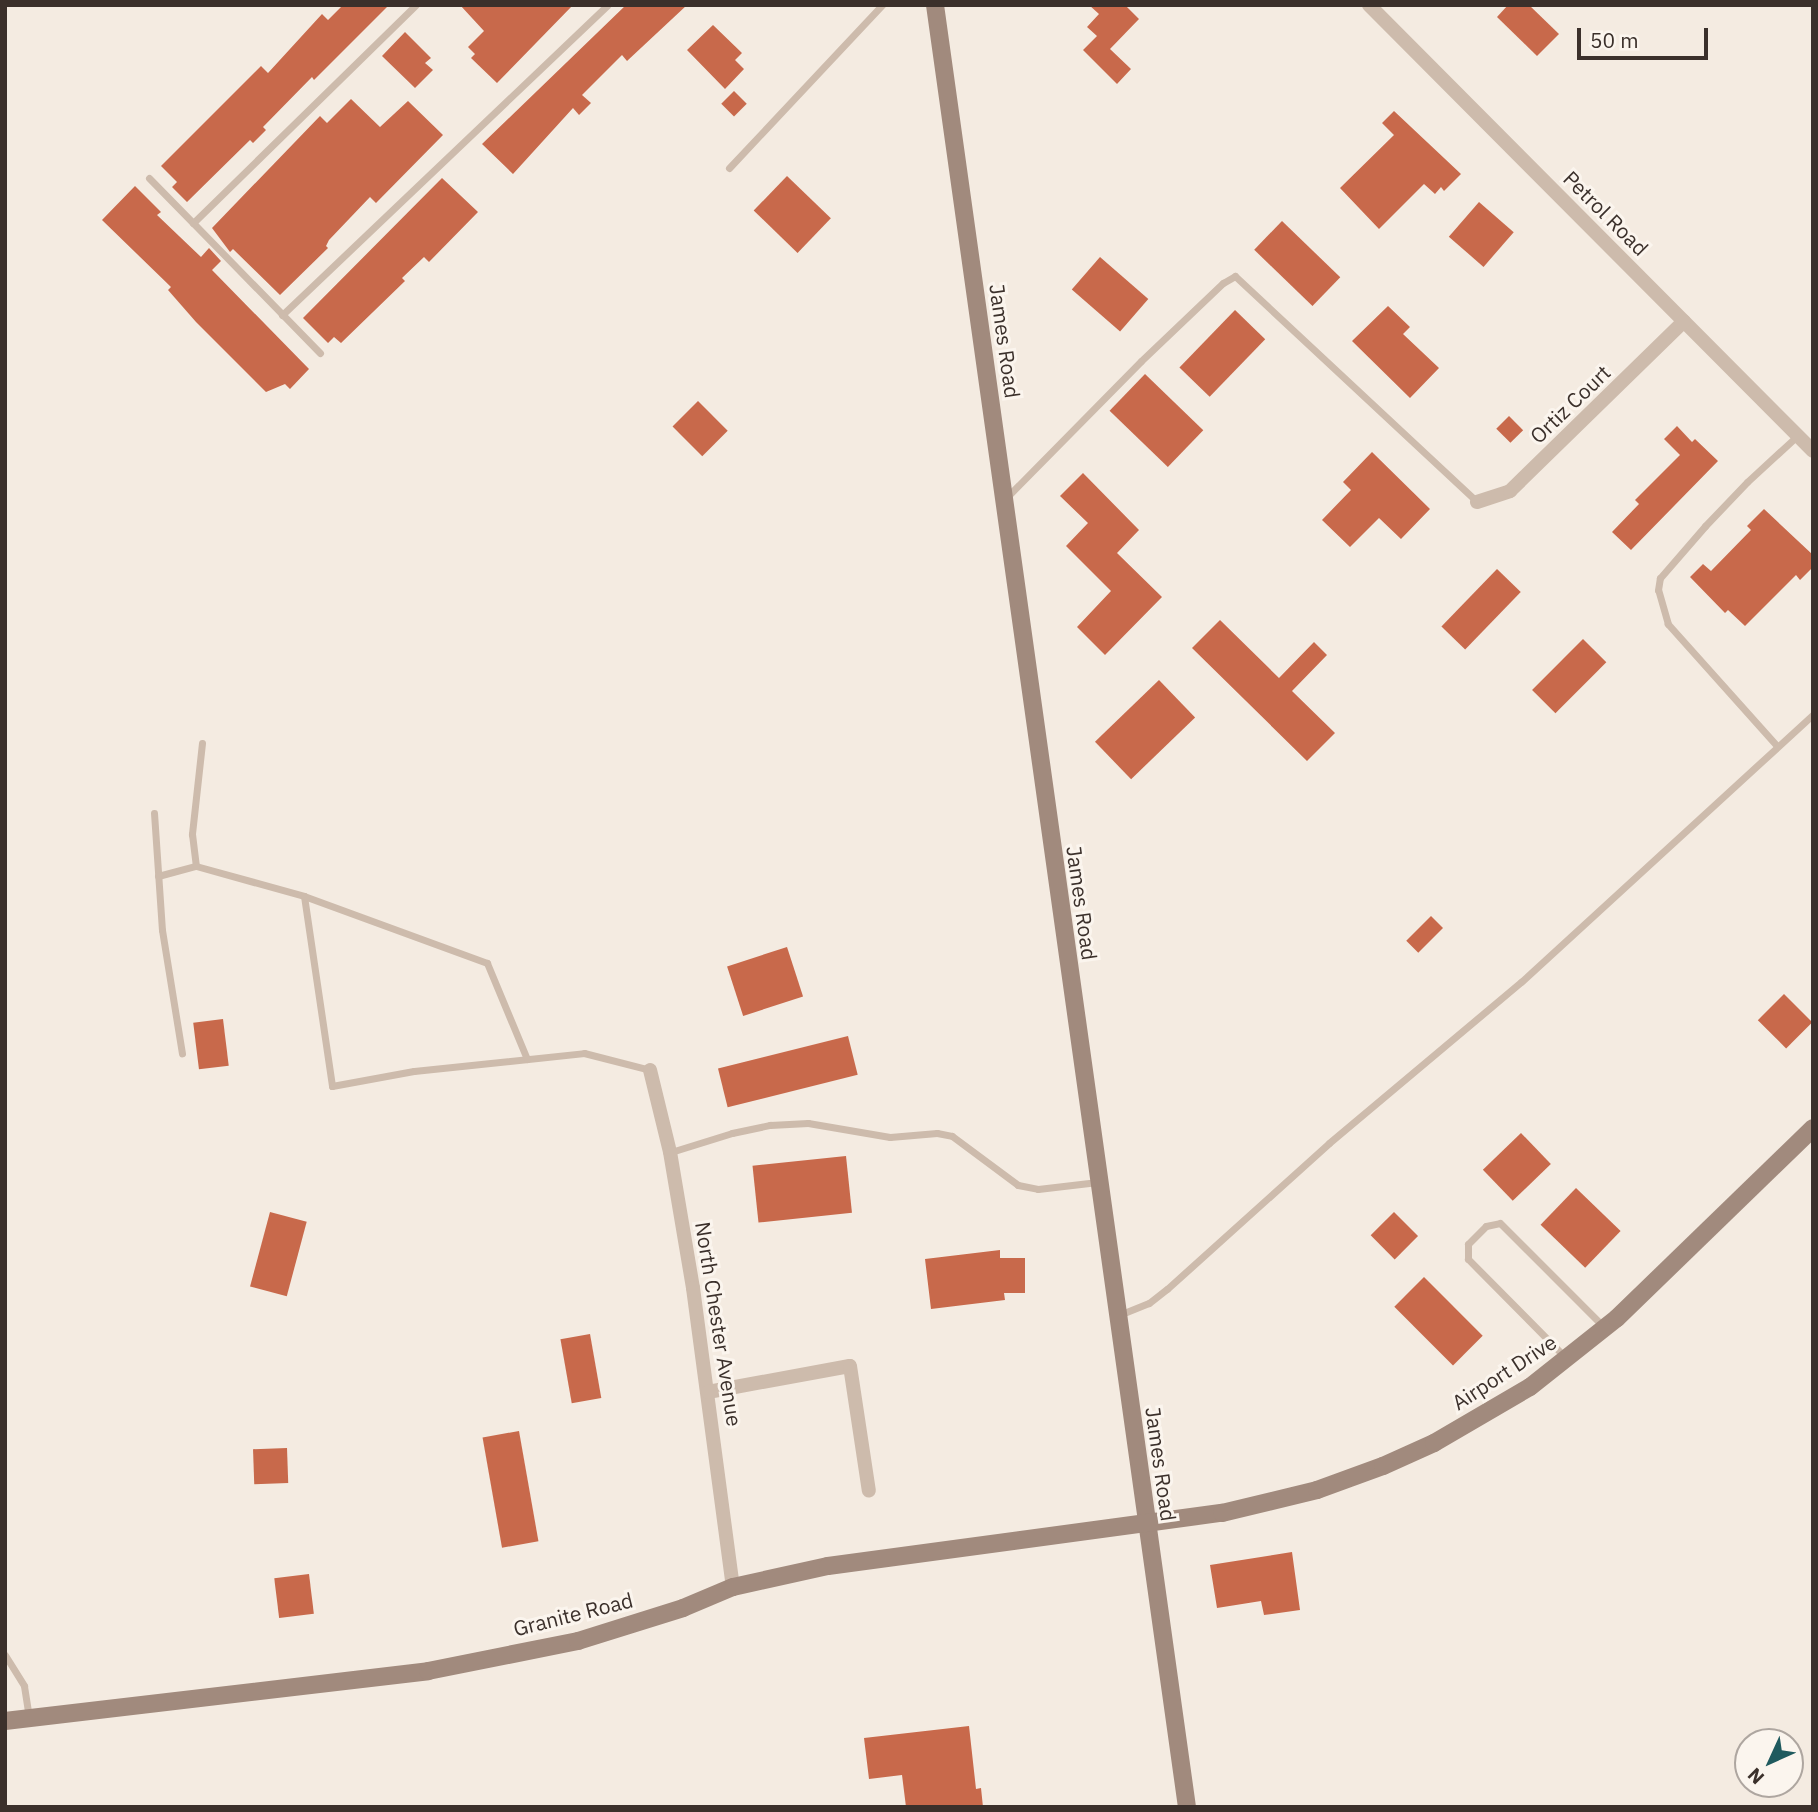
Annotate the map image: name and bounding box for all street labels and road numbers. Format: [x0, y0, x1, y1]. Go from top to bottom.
street label: Petrol Road [1558, 165, 1654, 261]
street label: James Road [985, 282, 1025, 400]
street label: Ortiz Court [1525, 360, 1615, 448]
street label: James Road [1062, 844, 1102, 962]
street label: North Chester Avenue [690, 1220, 748, 1428]
street label: Airport Drive [1447, 1329, 1561, 1415]
street label: James Road [1141, 1405, 1181, 1523]
street label: Granite Road [510, 1587, 636, 1641]

